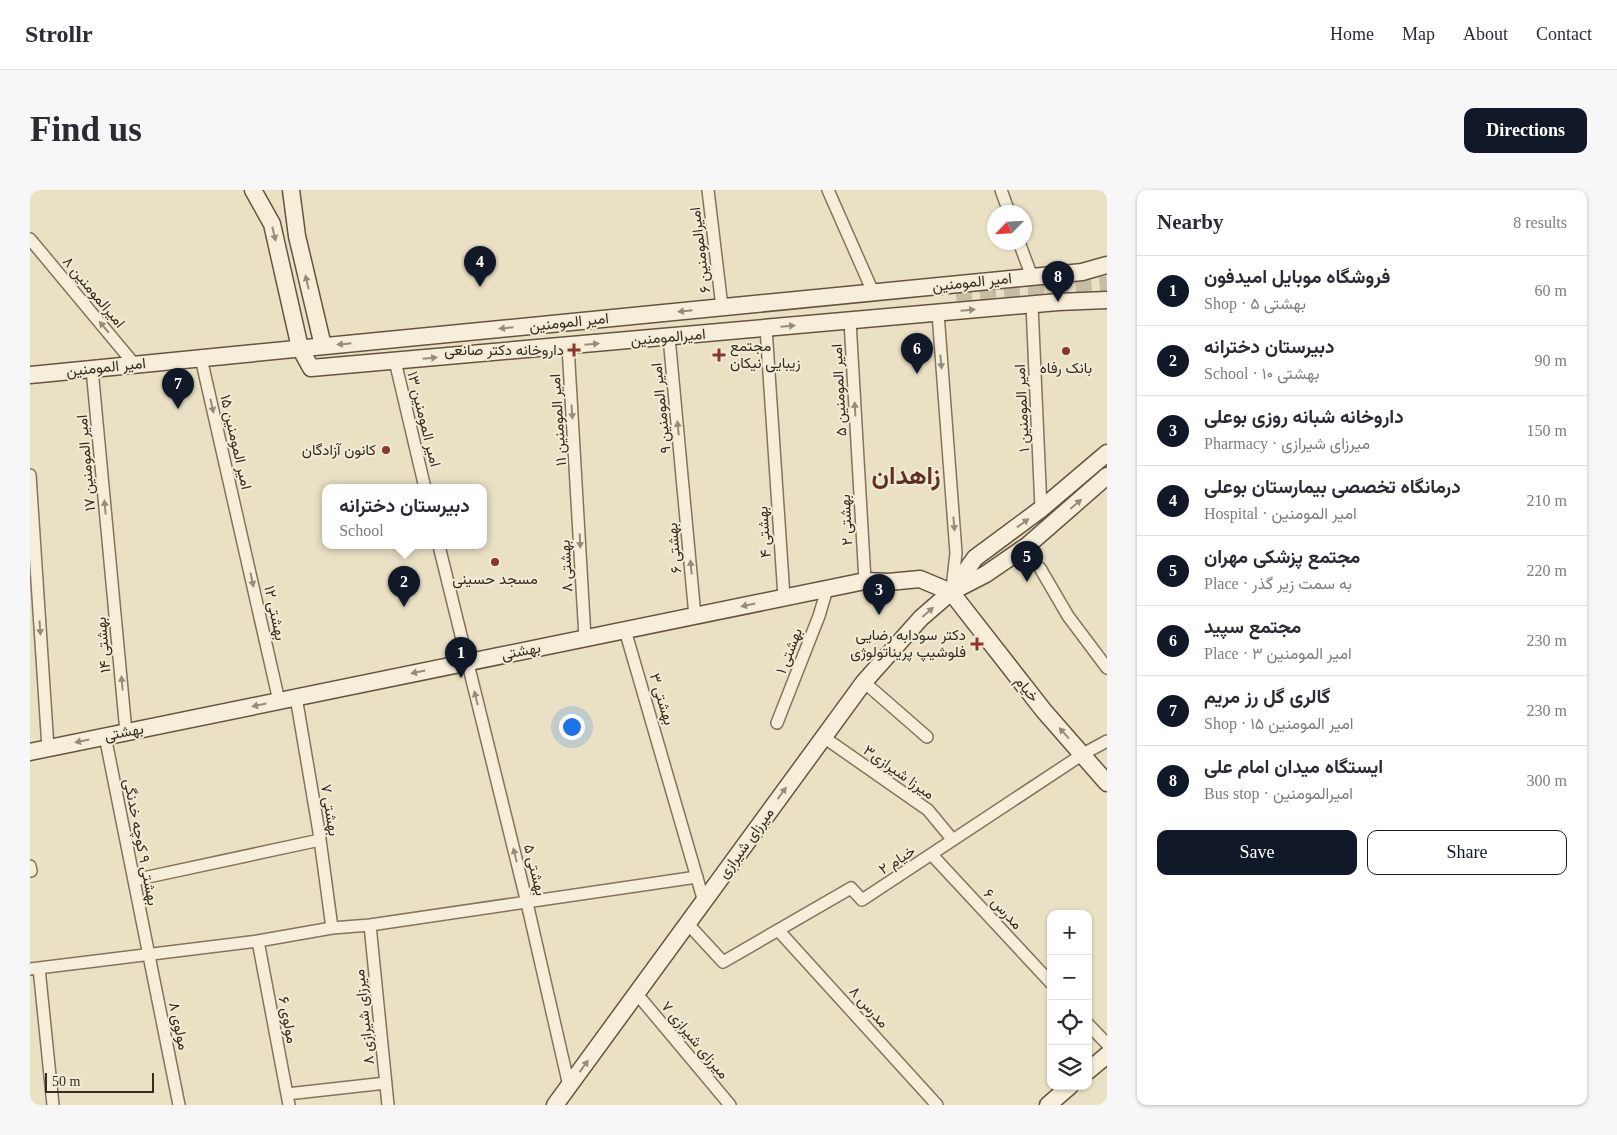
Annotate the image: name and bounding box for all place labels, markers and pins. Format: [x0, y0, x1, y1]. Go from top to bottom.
pin: 4 [464, 246, 496, 287]
pin: 8 [1042, 261, 1074, 302]
pin: 6 [901, 333, 933, 374]
place label: مجتمع زیبایی نیکان [730, 338, 801, 373]
place label: داروخانه دکتر صانعی [444, 342, 564, 360]
marker: داروخانه دکتر صانعی [568, 344, 580, 356]
marker: بانک رفاه [1060, 345, 1072, 357]
marker: مجتمع زیبایی نیکان [712, 348, 726, 362]
place label: بانک رفاه [1040, 360, 1092, 377]
pin: 7 [162, 368, 194, 409]
place label: کانون آزادگان [302, 442, 376, 459]
marker: کانون آزادگان [380, 444, 392, 456]
pin: 5 [1011, 541, 1043, 582]
marker: مسجد حسینی [489, 556, 501, 568]
pin: 2 [388, 566, 420, 607]
place label: مسجد حسینی [452, 571, 538, 589]
pin: 3 [863, 574, 895, 615]
place label: دکتر سودابه رضایی فلوشیپ پریناتولوژی [850, 627, 966, 662]
pin: 1 [445, 637, 477, 678]
marker: دکتر سودابه رضایی فلوشیپ پریناتولوژی [970, 637, 984, 651]

